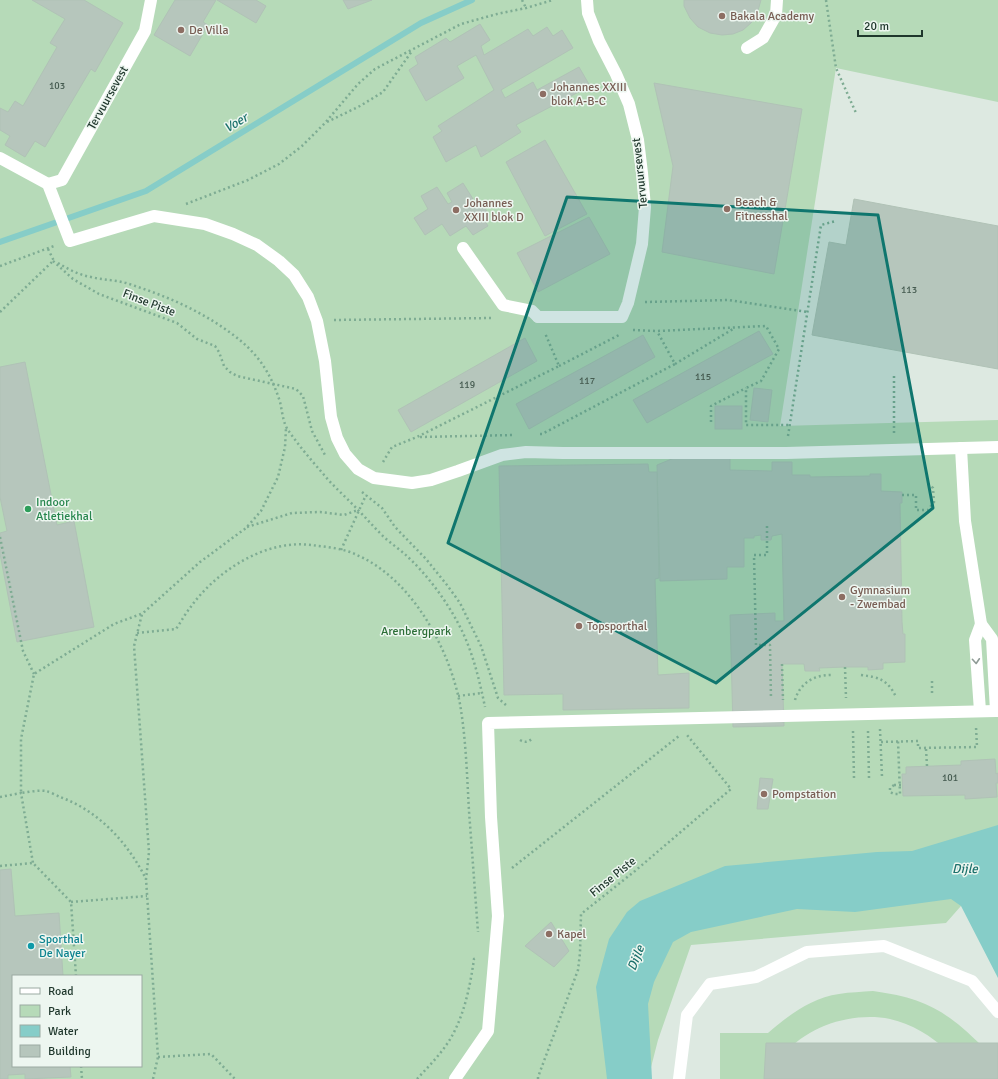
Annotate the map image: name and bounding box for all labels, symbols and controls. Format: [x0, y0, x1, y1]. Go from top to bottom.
place label: Bakala Academy [730, 9, 814, 24]
marker: Bakala Academy [717, 11, 727, 21]
scale bar [858, 12, 922, 38]
text: 20 m [864, 19, 889, 34]
place label: De Villa [189, 23, 229, 38]
marker: De Villa [176, 25, 186, 35]
street label: Tervuursevest [84, 64, 132, 132]
house number: 103 [49, 80, 65, 92]
place label: Johannes XXIII blok A-B-C [551, 80, 627, 109]
marker: Johannes XXIII blok A-B-C [538, 89, 548, 99]
water label: Voer [221, 109, 253, 136]
street label: Tervuursevest [629, 137, 651, 209]
place label: Beach & Fitnesshal [735, 195, 788, 224]
place label: Johannes XXIII blok D [464, 196, 524, 225]
marker: Beach & Fitnesshal [722, 204, 732, 214]
marker: Johannes XXIII blok D [451, 205, 461, 215]
house number: 113 [901, 284, 917, 296]
street label: Finse Piste [120, 286, 178, 320]
house number: 115 [695, 371, 711, 383]
house number: 117 [579, 375, 595, 387]
house number: 119 [459, 379, 475, 391]
place label: Indoor Atletiekhal [36, 495, 93, 524]
marker: Indoor Atletiekhal [23, 504, 33, 514]
place label: Gymnasium - Zwembad [850, 583, 910, 612]
marker: Gymnasium - Zwembad [837, 592, 847, 602]
place label: Topsporthal [587, 619, 648, 634]
marker: Topsporthal [574, 621, 584, 631]
park label: Arenbergpark [381, 624, 451, 639]
one-way arrow [972, 658, 981, 664]
house number: 101 [942, 772, 958, 784]
place label: Pompstation [772, 787, 836, 802]
marker: Pompstation [759, 789, 769, 799]
street label: Finse Piste [587, 854, 639, 900]
water label: Dijle [952, 861, 979, 877]
place label: Kapel [557, 927, 587, 942]
marker: Kapel [544, 929, 554, 939]
place label: Sporthal De Nayer [39, 932, 86, 961]
marker: Sporthal De Nayer [26, 941, 36, 951]
water label: Dijle [624, 942, 649, 973]
legend [12, 975, 142, 1067]
text: Road [48, 984, 74, 999]
text: Park [48, 1004, 71, 1019]
text: Water [48, 1024, 79, 1039]
text: Building [48, 1044, 91, 1059]

